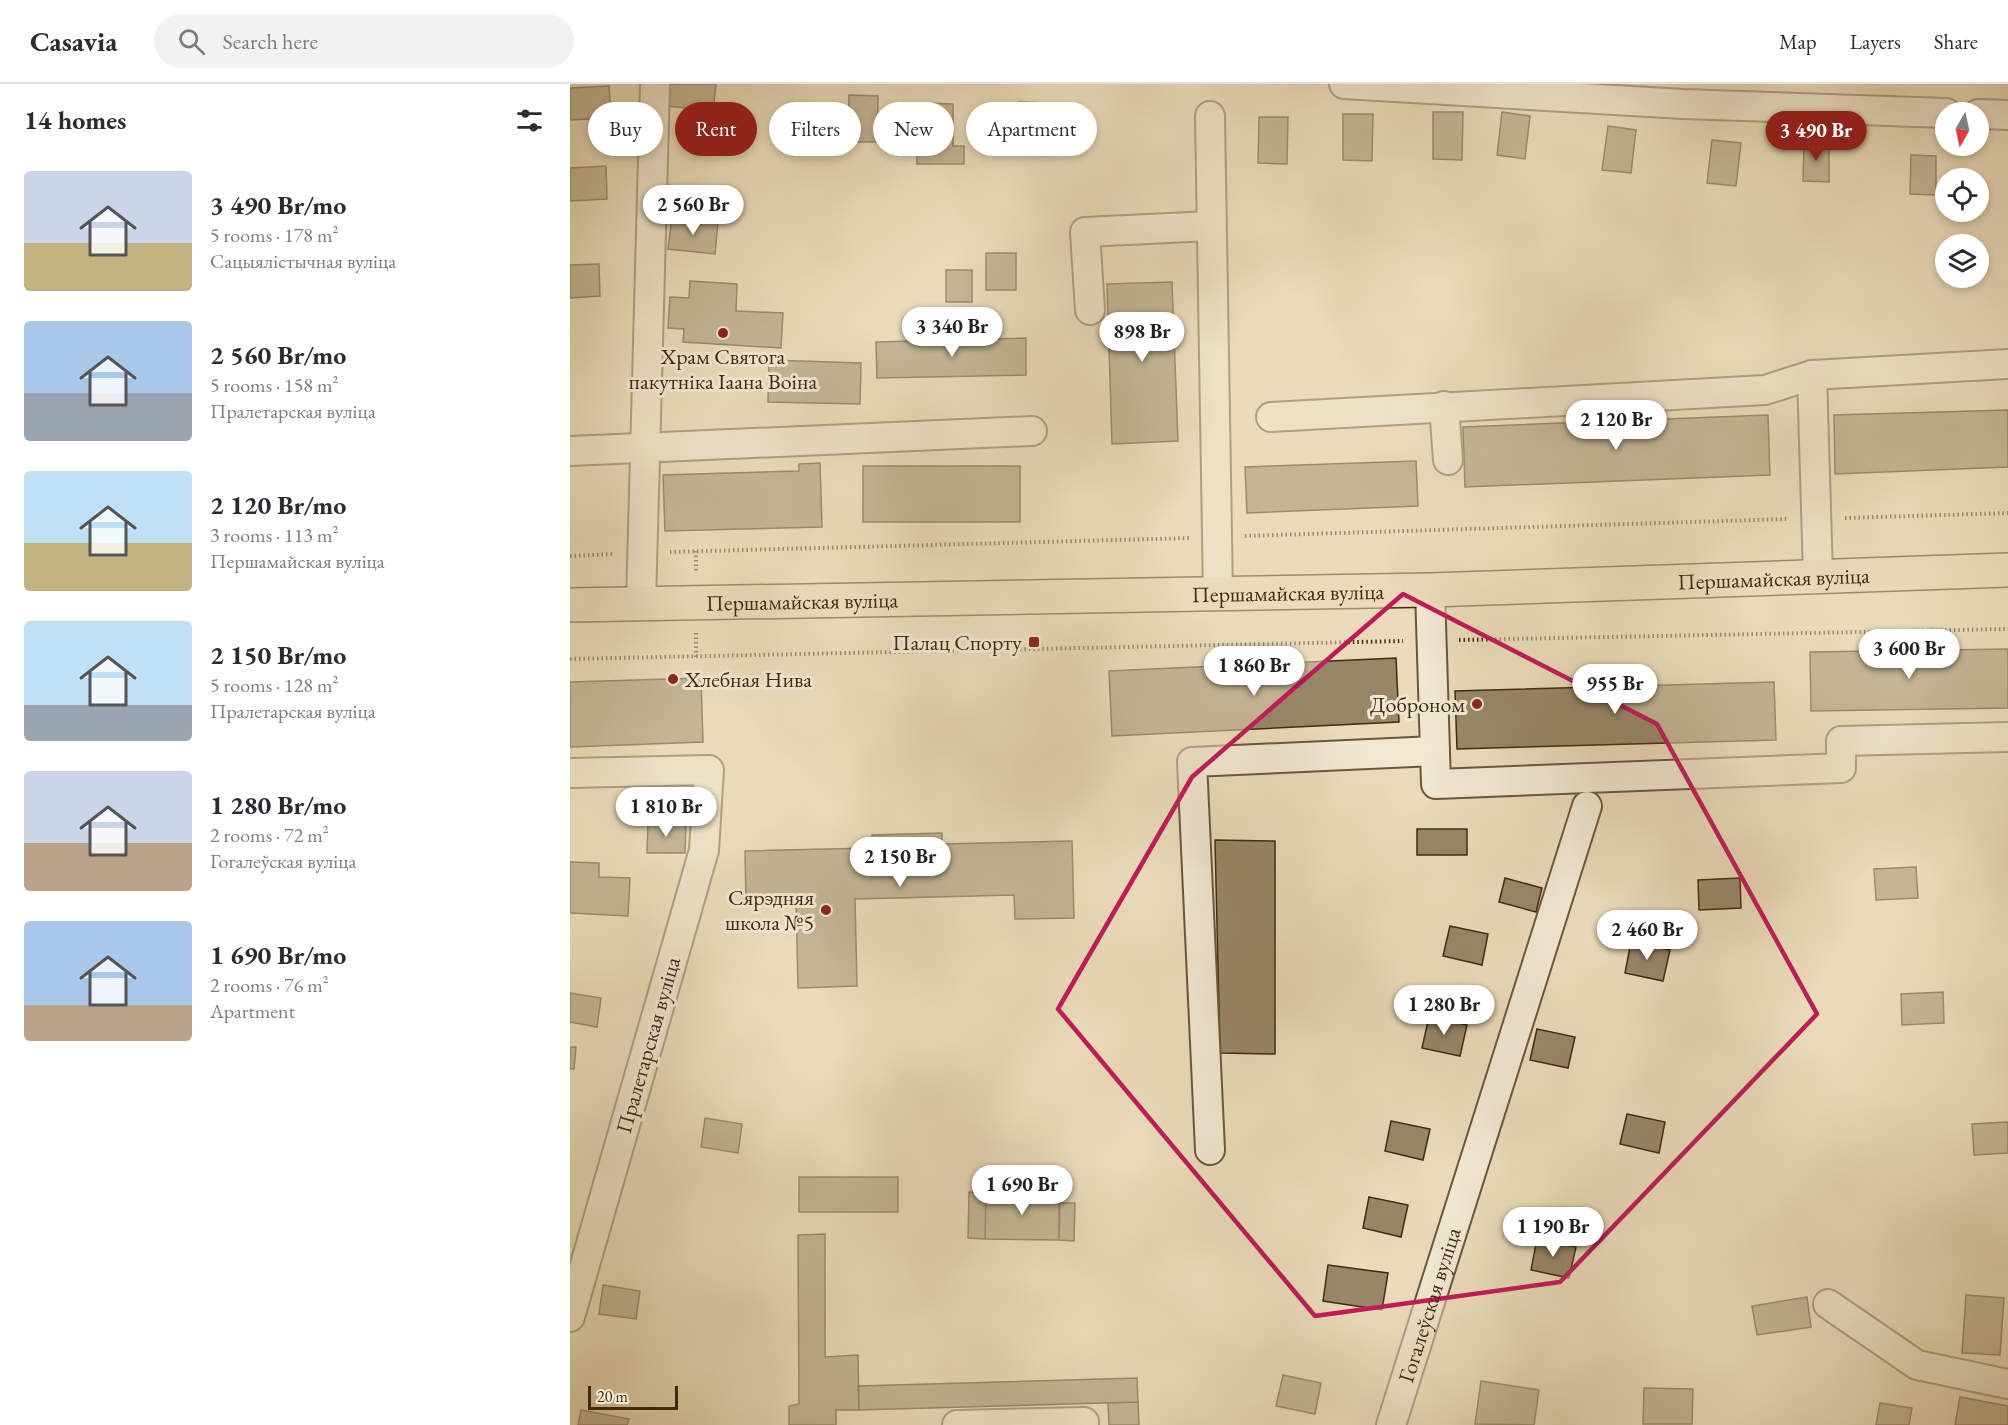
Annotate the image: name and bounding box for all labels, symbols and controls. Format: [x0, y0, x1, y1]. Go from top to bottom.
search box [154, 14, 574, 68]
text: Casavia [30, 23, 118, 59]
icon: search [175, 25, 208, 58]
text: Search here [223, 27, 318, 56]
text: Map [1779, 28, 1817, 55]
text: Layers [1850, 28, 1901, 55]
text: Share [1934, 28, 1978, 55]
chip: Buy [588, 102, 663, 156]
chip: Rent [675, 102, 757, 156]
chip: Filters [769, 102, 861, 156]
chip: New [873, 102, 954, 156]
chip: Apartment [966, 102, 1097, 156]
north arrow [1935, 102, 1989, 156]
map controls [1935, 102, 1989, 288]
text: 14 homes [24, 103, 126, 137]
icon: filters [513, 104, 546, 137]
pin: 3 490 Br [1754, 111, 1878, 162]
text: 3 490 Br [1780, 117, 1852, 143]
button: locate [1935, 168, 1989, 222]
pin: 2 560 Br [631, 185, 755, 236]
text: 3 490 Br/mo [210, 188, 346, 222]
text: 2 560 Br [657, 191, 729, 217]
icon: home [72, 195, 144, 267]
text: 5 rooms · 178 m² [210, 222, 338, 248]
button: layers [1935, 234, 1989, 288]
text: Сацыялістычная вуліца [210, 248, 396, 274]
pin: 3 340 Br [890, 307, 1014, 358]
pin: 898 Br [1093, 312, 1191, 363]
text: 3 340 Br [916, 313, 988, 339]
text: 898 Br [1113, 318, 1171, 344]
marker: Храм Святога пакутніка Іаана Воіна [716, 326, 730, 340]
text: 2 560 Br/mo [210, 338, 346, 372]
place label: Храм Святога пакутніка Іаана Воіна [629, 342, 817, 396]
icon: home [72, 345, 144, 417]
text: 5 rooms · 158 m² [210, 372, 338, 398]
text: Пралетарская вуліца [210, 398, 376, 424]
pin: 2 120 Br [1554, 400, 1678, 451]
text: 2 120 Br [1580, 406, 1652, 432]
text: 2 120 Br/mo [210, 488, 346, 522]
icon: home [72, 495, 144, 567]
text: 3 rooms · 113 m² [210, 522, 338, 548]
text: Першамайская вуліца [210, 548, 385, 574]
street label: Першамайская вуліца [1677, 560, 1871, 596]
street label: Першамайская вуліца [1191, 576, 1385, 609]
street label: Першамайская вуліца [706, 585, 899, 617]
place label: Палац Спорту [892, 628, 1022, 657]
pin: 3 600 Br [1847, 629, 1971, 680]
marker: Палац Спорту [1027, 635, 1041, 649]
text: 3 600 Br [1873, 635, 1945, 661]
text: 2 150 Br/mo [210, 638, 346, 672]
icon: home [72, 645, 144, 717]
pin: 1 860 Br [1192, 646, 1316, 697]
text: 1 860 Br [1218, 652, 1290, 678]
pin: 955 Br [1566, 664, 1664, 715]
place label: Хлебная Нива [684, 665, 812, 694]
text: 955 Br [1586, 670, 1644, 696]
text: 5 rooms · 128 m² [210, 672, 338, 698]
marker: Хлебная Нива [666, 672, 680, 686]
place label: Доброном [1370, 690, 1465, 719]
marker: Доброном [1470, 697, 1484, 711]
text: Пралетарская вуліца [210, 698, 376, 724]
pin: 1 810 Br [604, 787, 728, 838]
text: 1 280 Br/mo [210, 788, 346, 822]
text: 1 810 Br [630, 793, 702, 819]
icon: home [72, 795, 144, 867]
text: 2 rooms · 72 m² [210, 822, 329, 848]
pin: 2 150 Br [838, 837, 962, 888]
text: 2 150 Br [864, 843, 936, 869]
text: Гогалеўская вуліца [210, 848, 356, 874]
place label: Сярэдняя школа №5 [725, 883, 814, 937]
marker: Сярэдняя школа №5 [819, 903, 833, 917]
pin: 2 460 Br [1585, 910, 1709, 961]
text: 2 460 Br [1611, 916, 1683, 942]
text: 1 690 Br/mo [210, 938, 346, 972]
icon: home [72, 945, 144, 1017]
street label: Пралетарская вуліца [609, 953, 687, 1137]
text: 2 rooms · 76 m² [210, 972, 329, 998]
pin: 1 280 Br [1382, 985, 1506, 1036]
text: 1 280 Br [1408, 991, 1480, 1017]
text: Apartment [210, 998, 295, 1024]
pin: 1 690 Br [960, 1165, 1084, 1216]
text: 1 690 Br [986, 1171, 1058, 1197]
pin: 1 190 Br [1491, 1207, 1615, 1258]
text: 1 190 Br [1517, 1213, 1589, 1239]
street label: Гогалеўская вуліца [1391, 1223, 1467, 1386]
scale bar [588, 1383, 678, 1410]
text: 20 m [597, 1386, 628, 1407]

